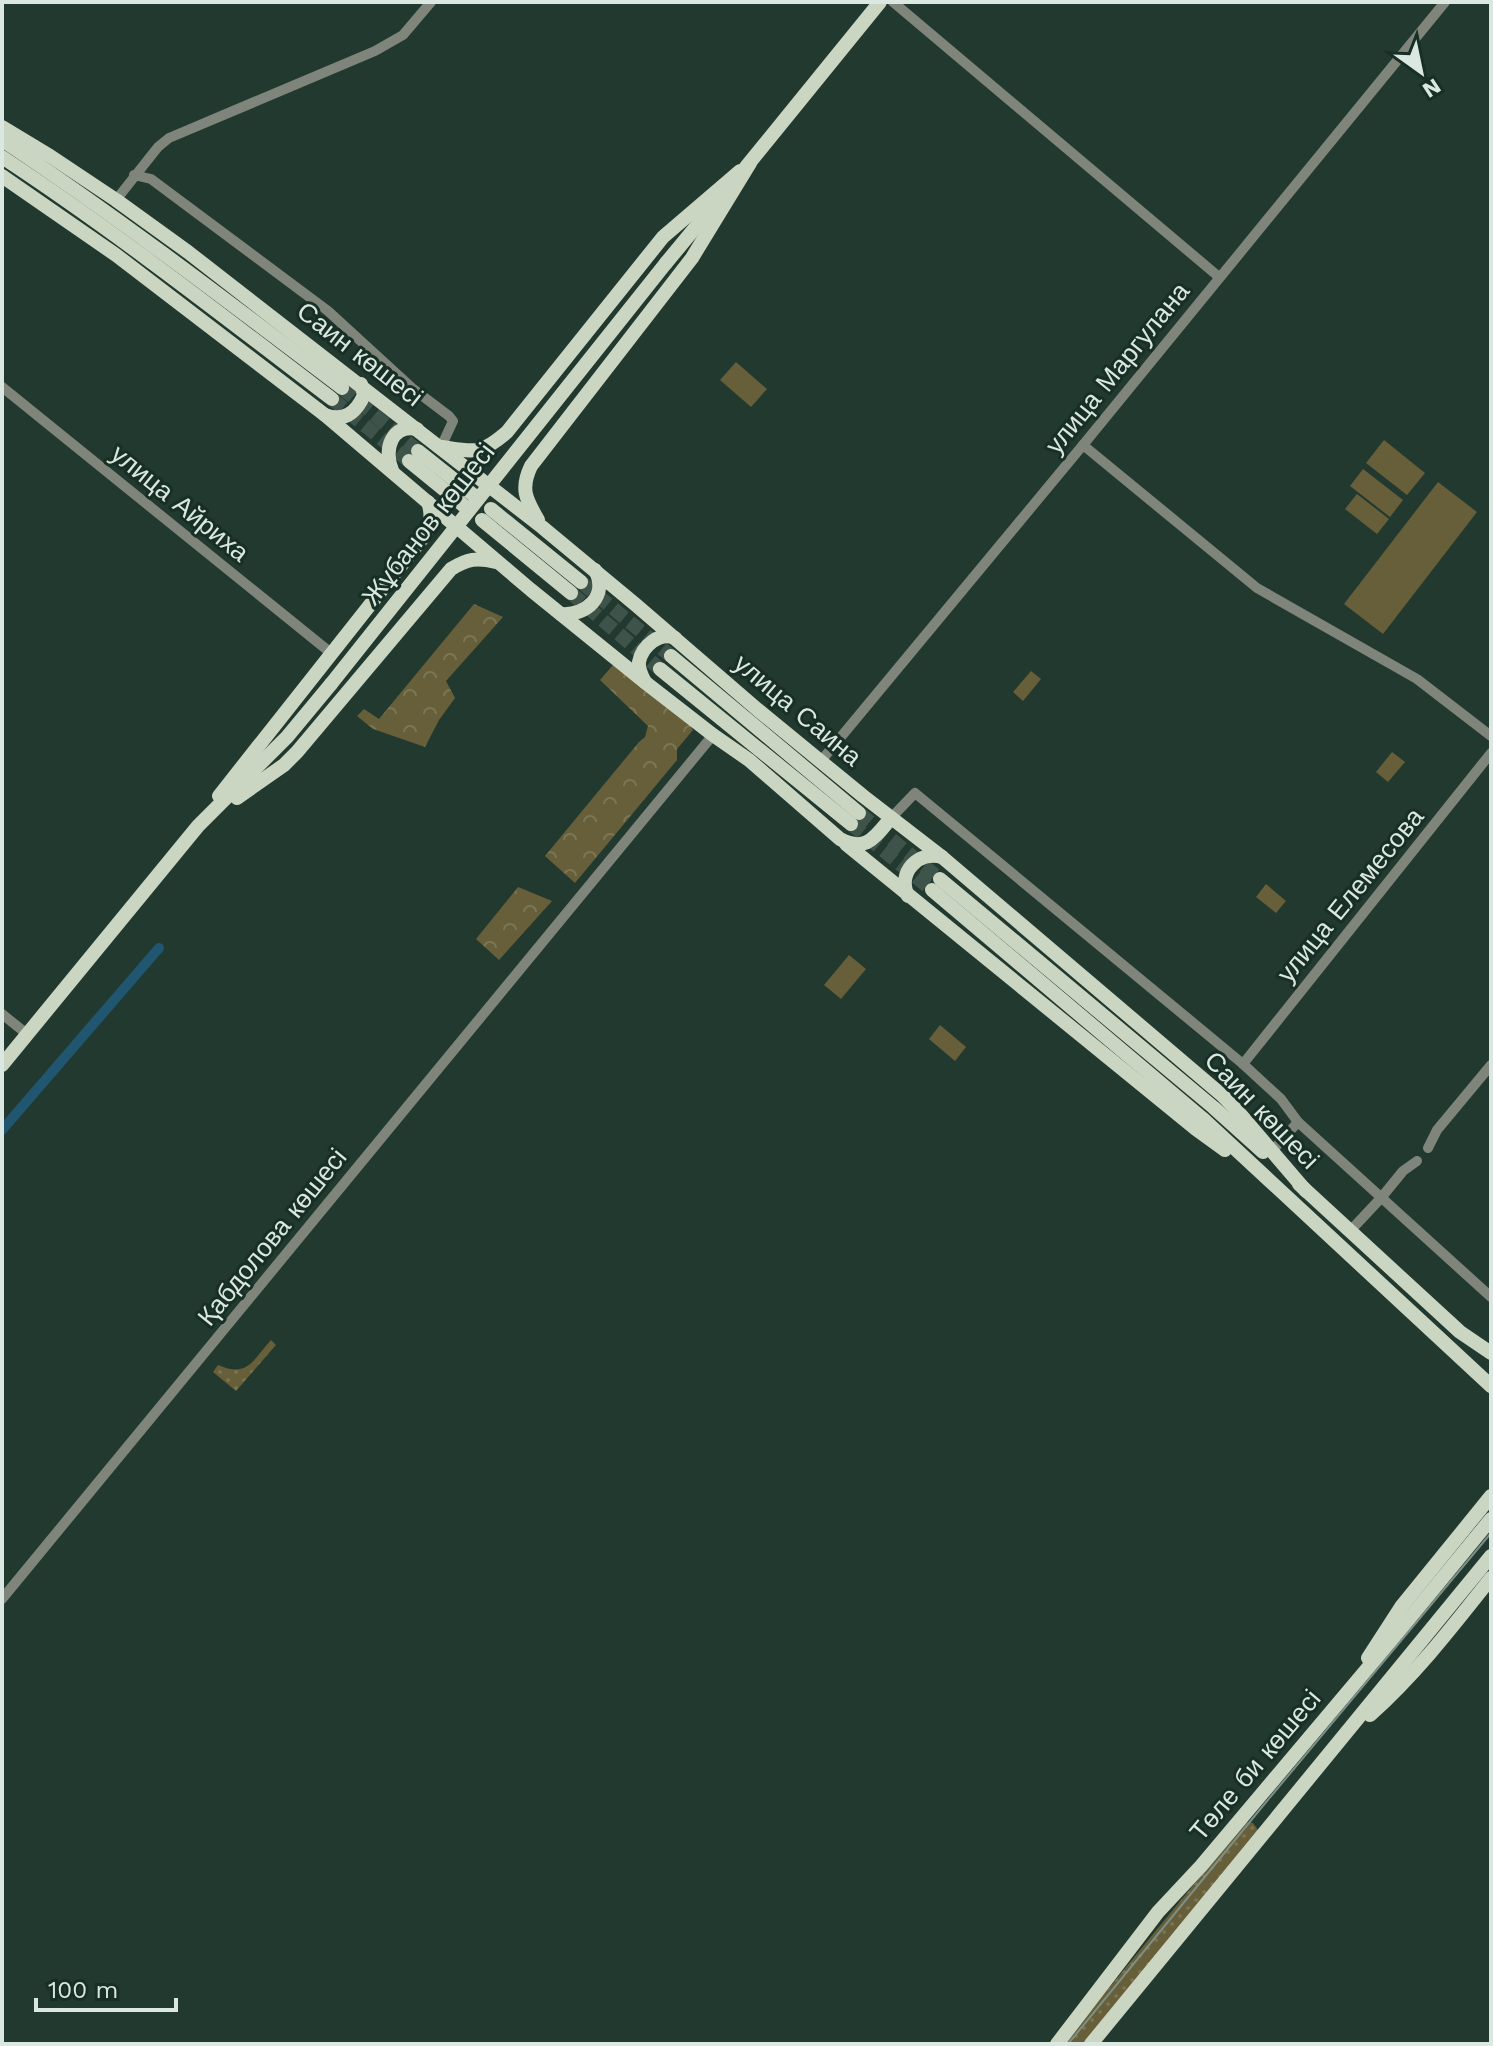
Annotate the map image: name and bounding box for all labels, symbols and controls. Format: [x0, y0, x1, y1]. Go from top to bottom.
north arrow [1381, 32, 1461, 112]
text: N [1418, 73, 1445, 103]
street label: улица Маргулана [1039, 276, 1196, 460]
street label: Саин көшесі [291, 296, 429, 412]
street label: Жұбанов көшесі [355, 437, 501, 611]
street label: улица Айриха [105, 438, 255, 568]
street label: улица Саина [728, 648, 868, 772]
street label: улица Елемесова [1271, 801, 1430, 988]
street label: Саин көшесі [1199, 1045, 1325, 1175]
street label: Қабдолова көшесі [191, 1142, 353, 1332]
street label: Төле би көшесі [1183, 1684, 1327, 1846]
scale bar [36, 1962, 176, 2012]
text: 100 m [48, 1976, 118, 2004]

